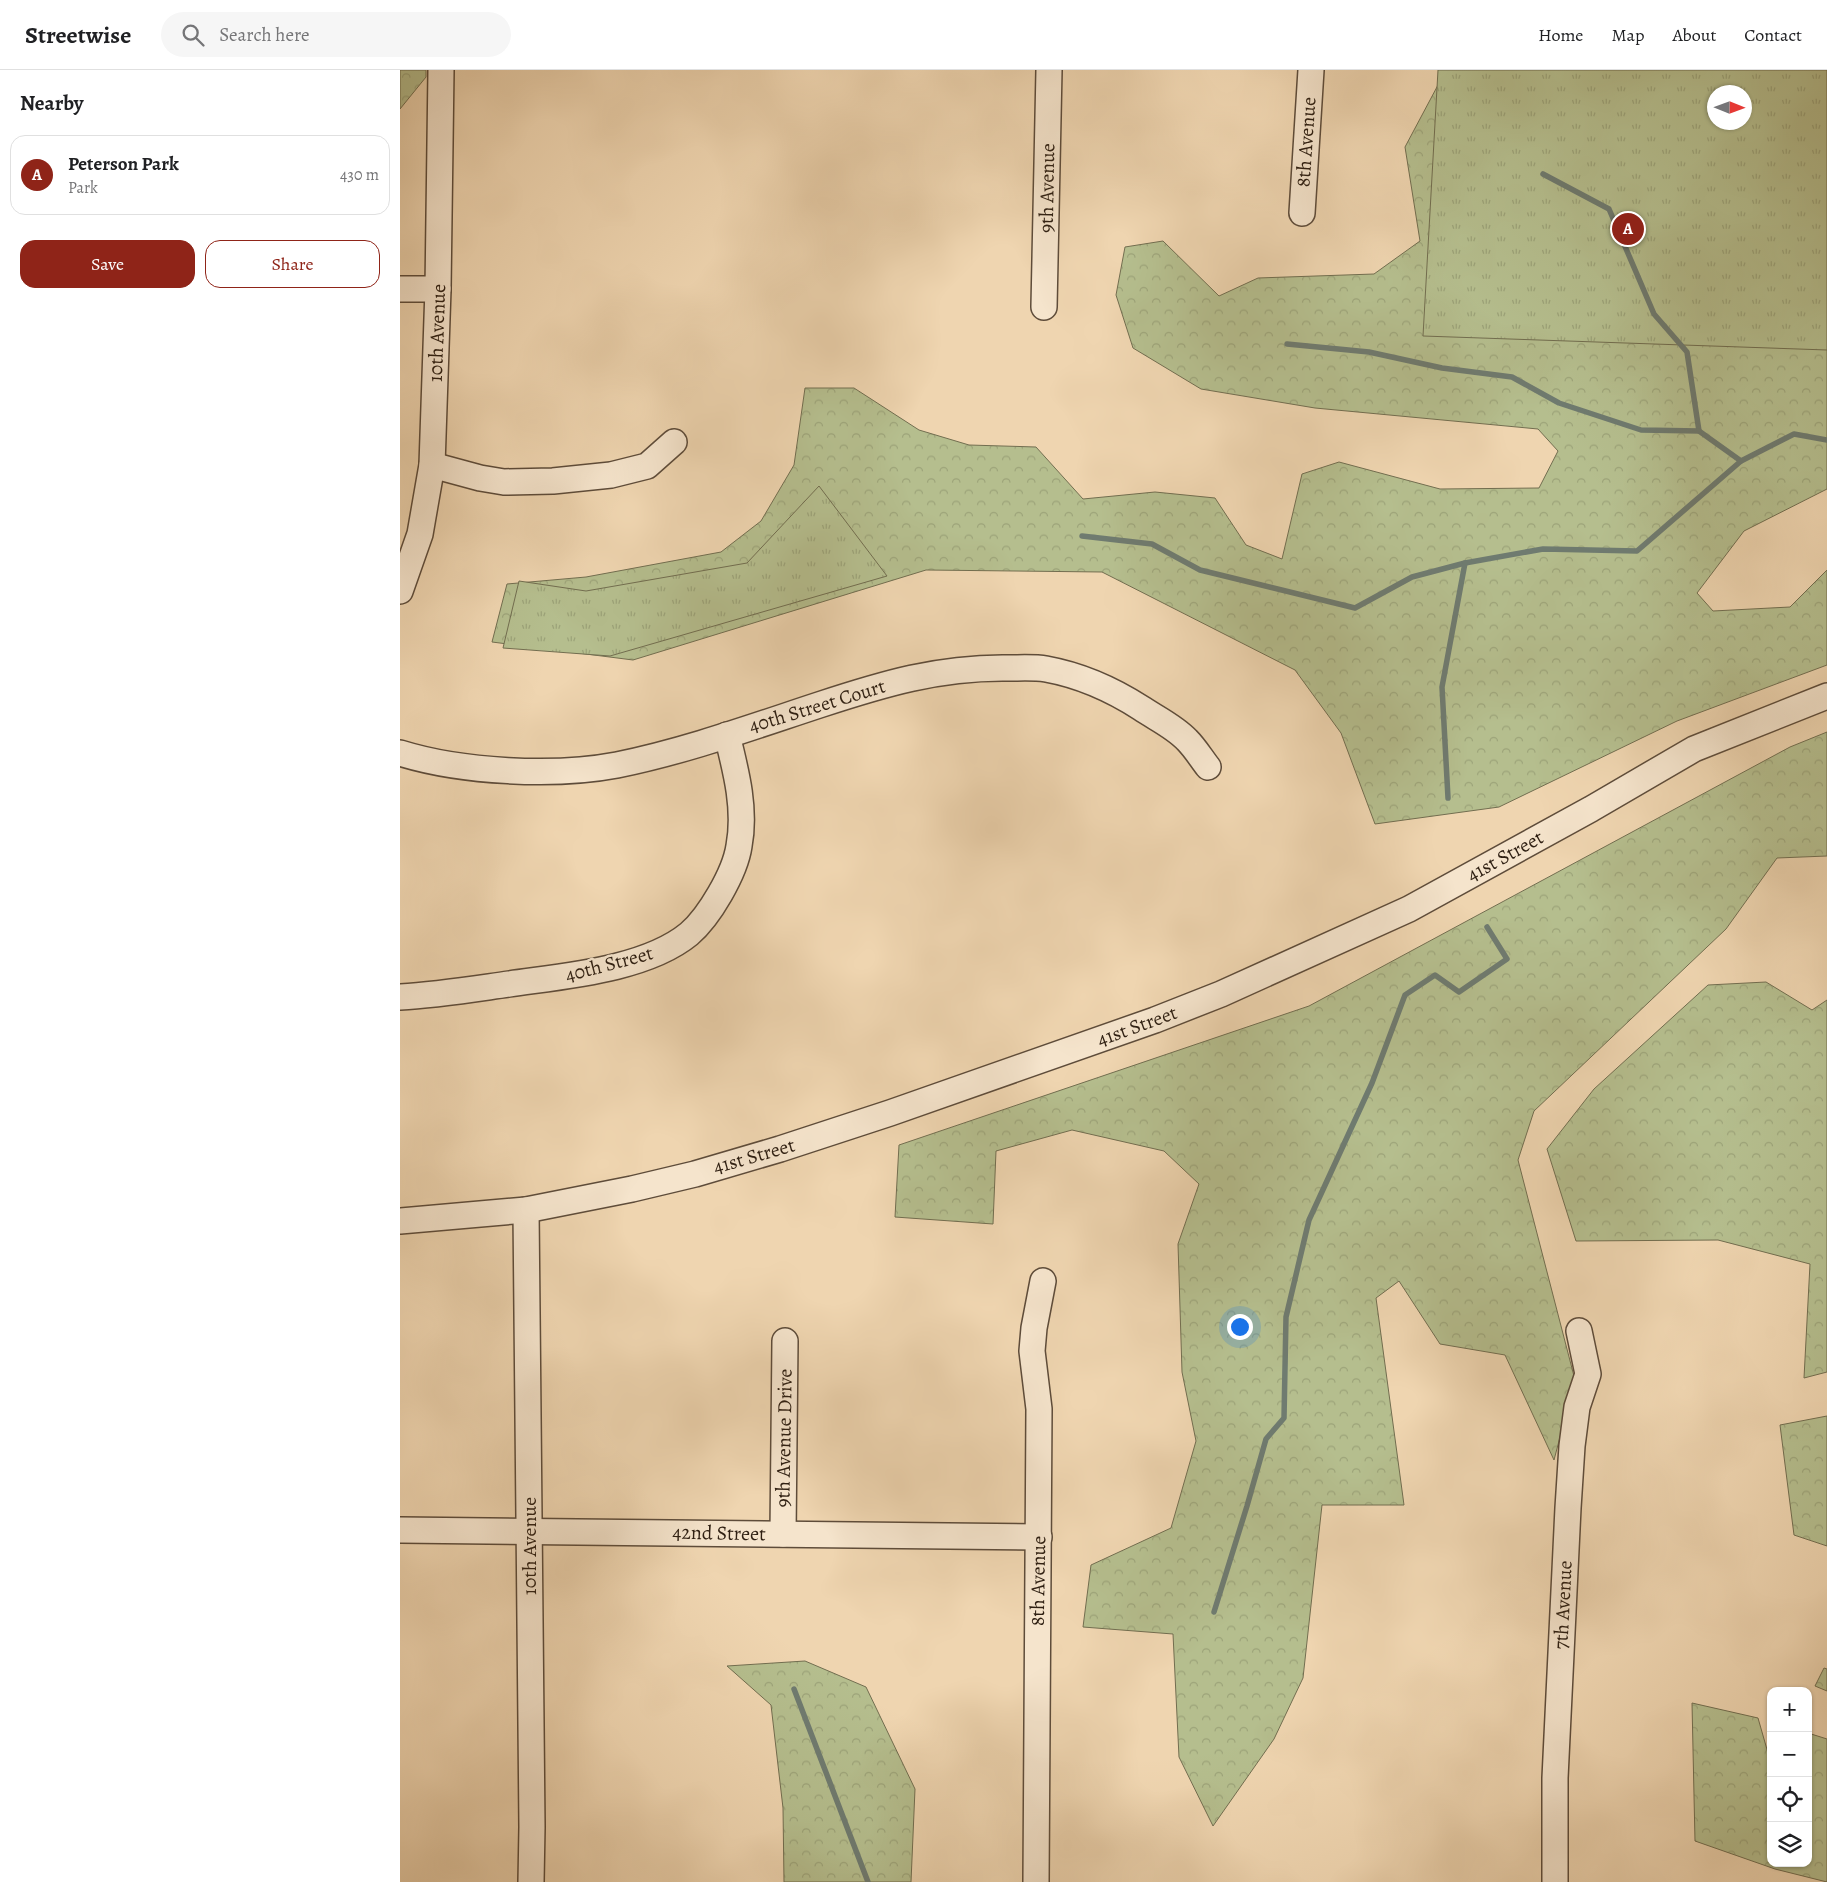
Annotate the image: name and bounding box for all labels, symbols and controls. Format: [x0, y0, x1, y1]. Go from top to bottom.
search box [161, 12, 511, 57]
text: Streetwise [25, 19, 131, 51]
icon: search [179, 21, 207, 49]
text: Search here [219, 22, 310, 48]
text: Home [1538, 23, 1583, 47]
text: Map [1611, 23, 1644, 47]
text: About [1672, 23, 1716, 47]
text: Contact [1744, 23, 1802, 47]
north arrow [1707, 85, 1752, 130]
text: Nearby [20, 89, 83, 117]
street label: 8th Avenue [1289, 96, 1323, 188]
street label: 9th Avenue [1033, 143, 1061, 233]
text: Peterson Park [68, 151, 179, 177]
text: A [32, 164, 42, 186]
text: 430 m [340, 164, 379, 186]
text: Park [68, 177, 98, 199]
pin: A [1612, 210, 1644, 248]
button: Save [20, 240, 195, 288]
button: Share [205, 240, 380, 288]
street label: 10th Avenue [422, 283, 452, 383]
street label: 40th Street Court [746, 672, 889, 740]
street label: 41st Street [1462, 824, 1548, 888]
street label: 40th Street [562, 939, 656, 989]
street label: 41st Street [1093, 999, 1181, 1053]
street label: 41st Street [710, 1131, 798, 1181]
your location [1227, 1314, 1253, 1340]
street label: 9th Avenue Drive [769, 1368, 799, 1508]
street label: 10th Avenue [516, 1497, 543, 1595]
street label: 42nd Street [672, 1519, 766, 1547]
street label: 8th Avenue [1024, 1535, 1052, 1626]
street label: 7th Avenue [1547, 1560, 1579, 1650]
map controls [1767, 1687, 1812, 1867]
button: + [1767, 1687, 1812, 1732]
button: − [1767, 1732, 1812, 1777]
button: locate [1767, 1777, 1812, 1822]
button: layers [1767, 1822, 1812, 1867]

